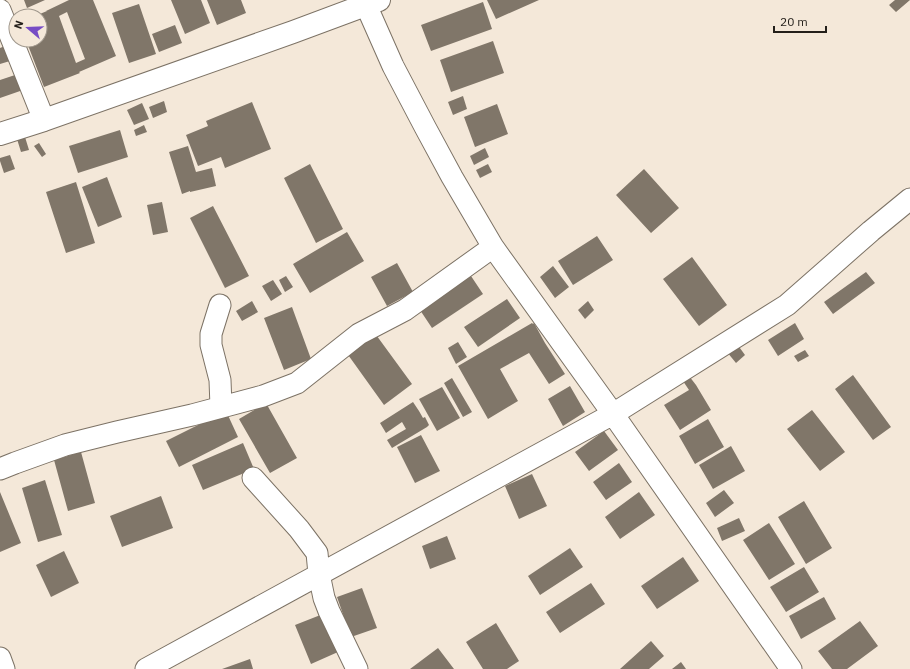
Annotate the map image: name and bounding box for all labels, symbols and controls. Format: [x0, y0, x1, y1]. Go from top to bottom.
north arrow [8, 8, 48, 48]
scale bar [774, 8, 826, 34]
text: 20 m [780, 14, 808, 29]
text: N [11, 19, 26, 31]

